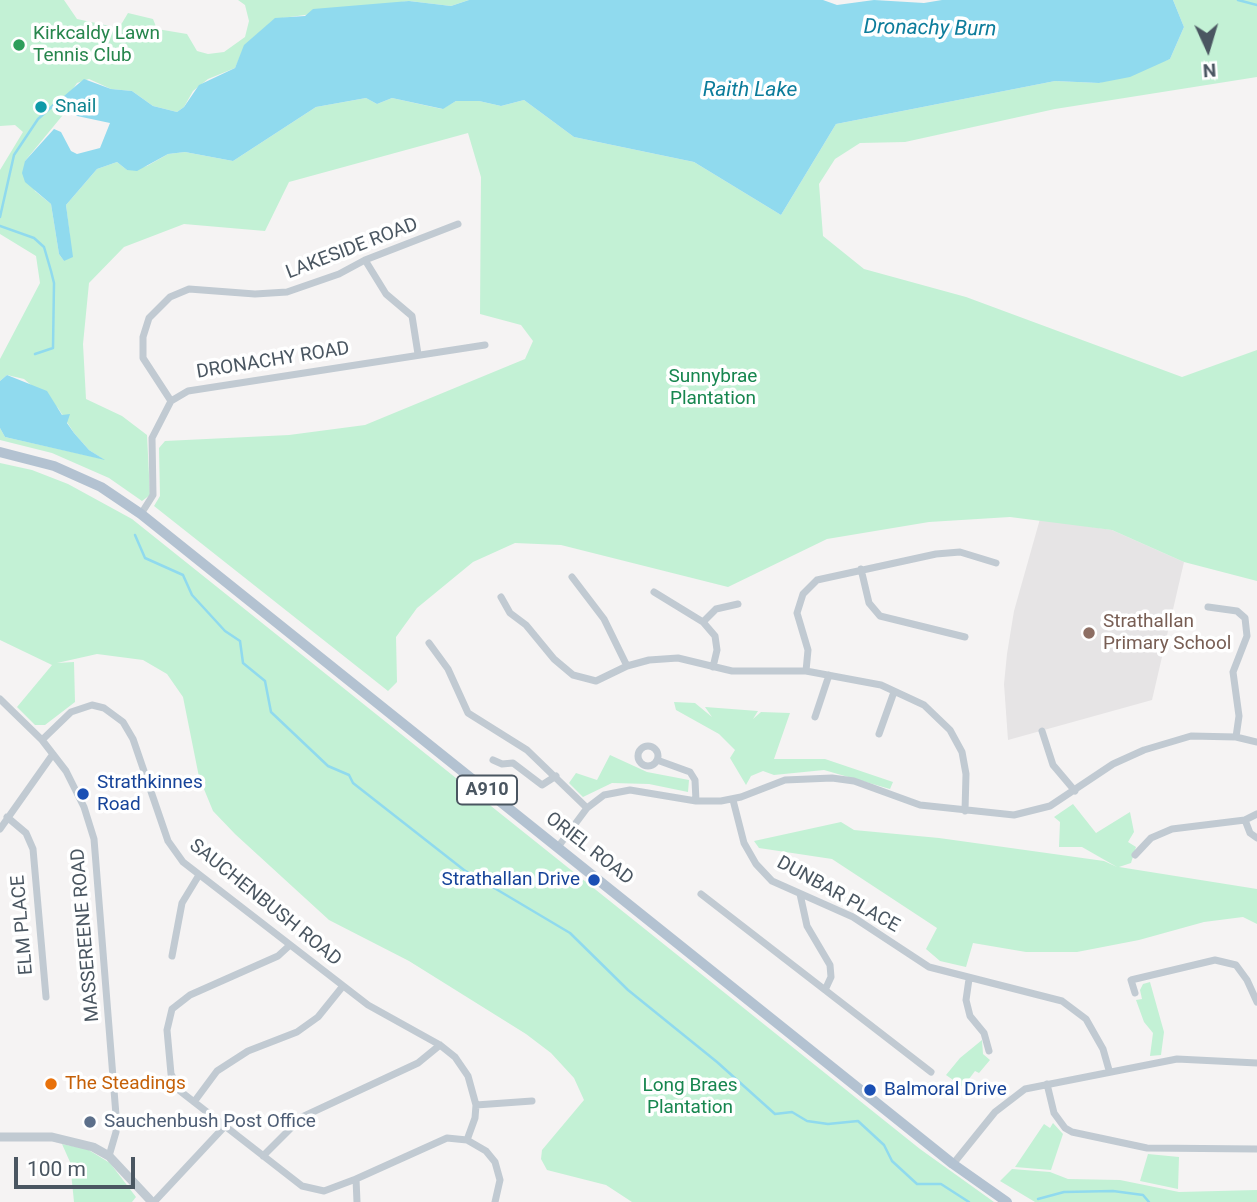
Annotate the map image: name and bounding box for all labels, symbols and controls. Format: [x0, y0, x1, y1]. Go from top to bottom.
north arrow [1173, 14, 1243, 84]
water label: Dronachy Burn [863, 15, 997, 43]
place label: Kirkcaldy Lawn Tennis Club [33, 23, 160, 67]
marker: Kirkcaldy Lawn Tennis Club [11, 37, 27, 53]
text: N [1202, 59, 1217, 82]
water label: Raith Lake [703, 78, 797, 104]
place label: Snail [55, 96, 96, 118]
marker: Snail [33, 99, 49, 115]
street label: LAKESIDE ROAD [283, 213, 421, 285]
street label: DRONACHY ROAD [195, 338, 351, 384]
park label: Sunnybrae Plantation [669, 366, 757, 410]
place label: Strathallan Primary School [1103, 611, 1231, 655]
marker: Strathallan Primary School [1081, 625, 1097, 641]
place label: Strathkinnes Road [97, 772, 203, 816]
road number: A910 [457, 776, 517, 804]
marker: Strathkinnes Road [75, 786, 91, 802]
street label: ORIEL ROAD [541, 808, 637, 890]
street label: SAUCHENBUSH ROAD [184, 835, 346, 971]
street label: MASSEREENE ROAD [67, 847, 105, 1023]
street label: DUNBAR PLACE [773, 852, 903, 938]
place label: Strathallan Drive [442, 869, 580, 891]
marker: Strathallan Drive [586, 872, 602, 888]
street label: ELM PLACE [7, 874, 39, 976]
place label: The Steadings [65, 1073, 186, 1095]
park label: Long Braes Plantation [642, 1075, 738, 1119]
marker: The Steadings [43, 1076, 59, 1092]
place label: Balmoral Drive [884, 1079, 1007, 1101]
marker: Balmoral Drive [862, 1082, 878, 1098]
place label: Sauchenbush Post Office [104, 1111, 316, 1133]
marker: Sauchenbush Post Office [82, 1114, 98, 1130]
scale bar [18, 1142, 138, 1186]
text: 100 m [27, 1157, 86, 1181]

